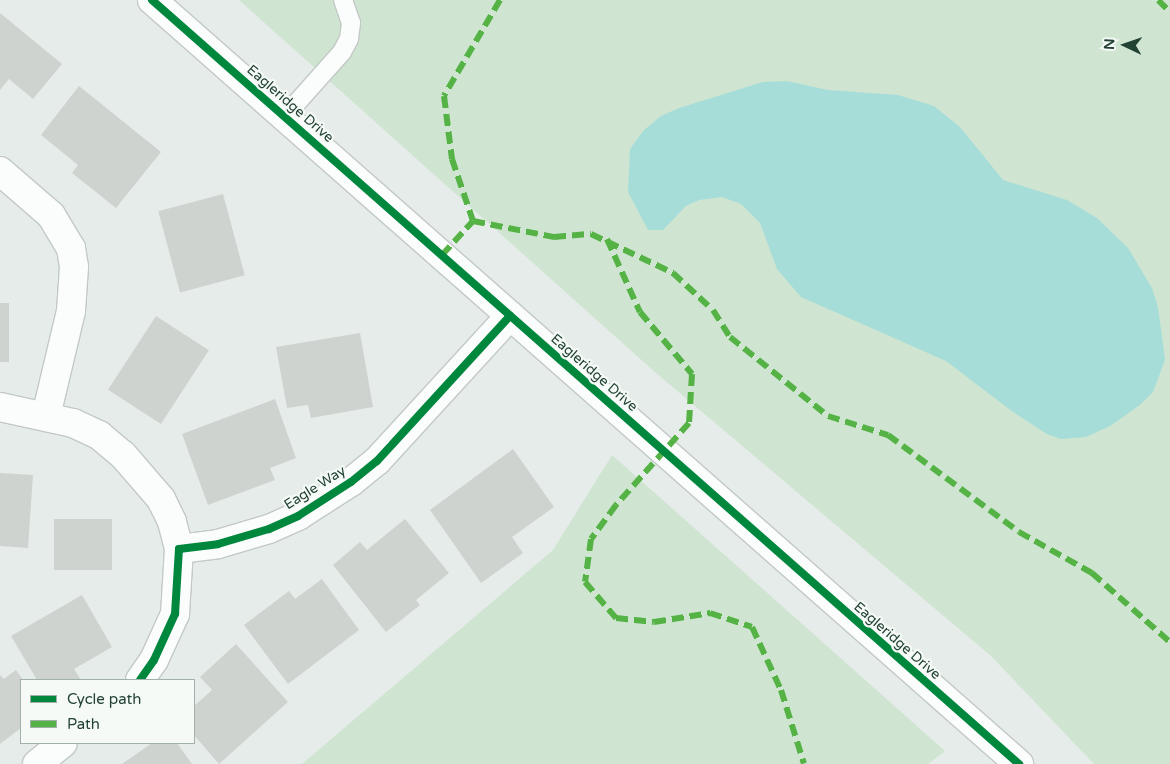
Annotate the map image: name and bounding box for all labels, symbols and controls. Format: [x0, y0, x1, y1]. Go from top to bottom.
north arrow [1100, 20, 1150, 70]
text: N [1101, 38, 1118, 50]
street label: Eagleridge Drive [243, 62, 337, 146]
street label: Eagleridge Drive [547, 331, 641, 415]
street label: Eagle Way [281, 462, 349, 514]
street label: Eagleridge Drive [850, 599, 944, 683]
legend [20, 679, 195, 744]
text: Cycle path [67, 690, 141, 708]
text: Path [67, 715, 100, 733]

